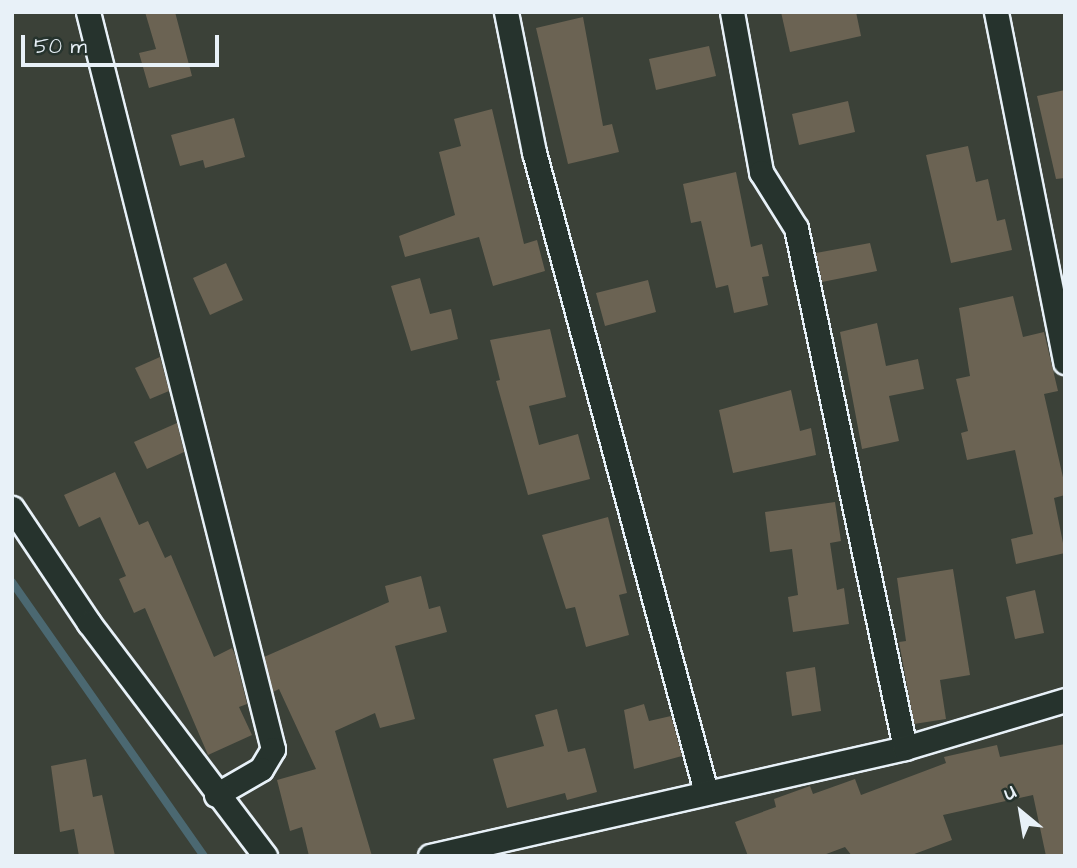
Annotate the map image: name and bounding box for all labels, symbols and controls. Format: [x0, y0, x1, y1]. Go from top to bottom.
scale bar [24, 21, 222, 65]
text: 50 m [34, 32, 87, 61]
north arrow [986, 777, 1056, 847]
text: U [999, 779, 1022, 808]

